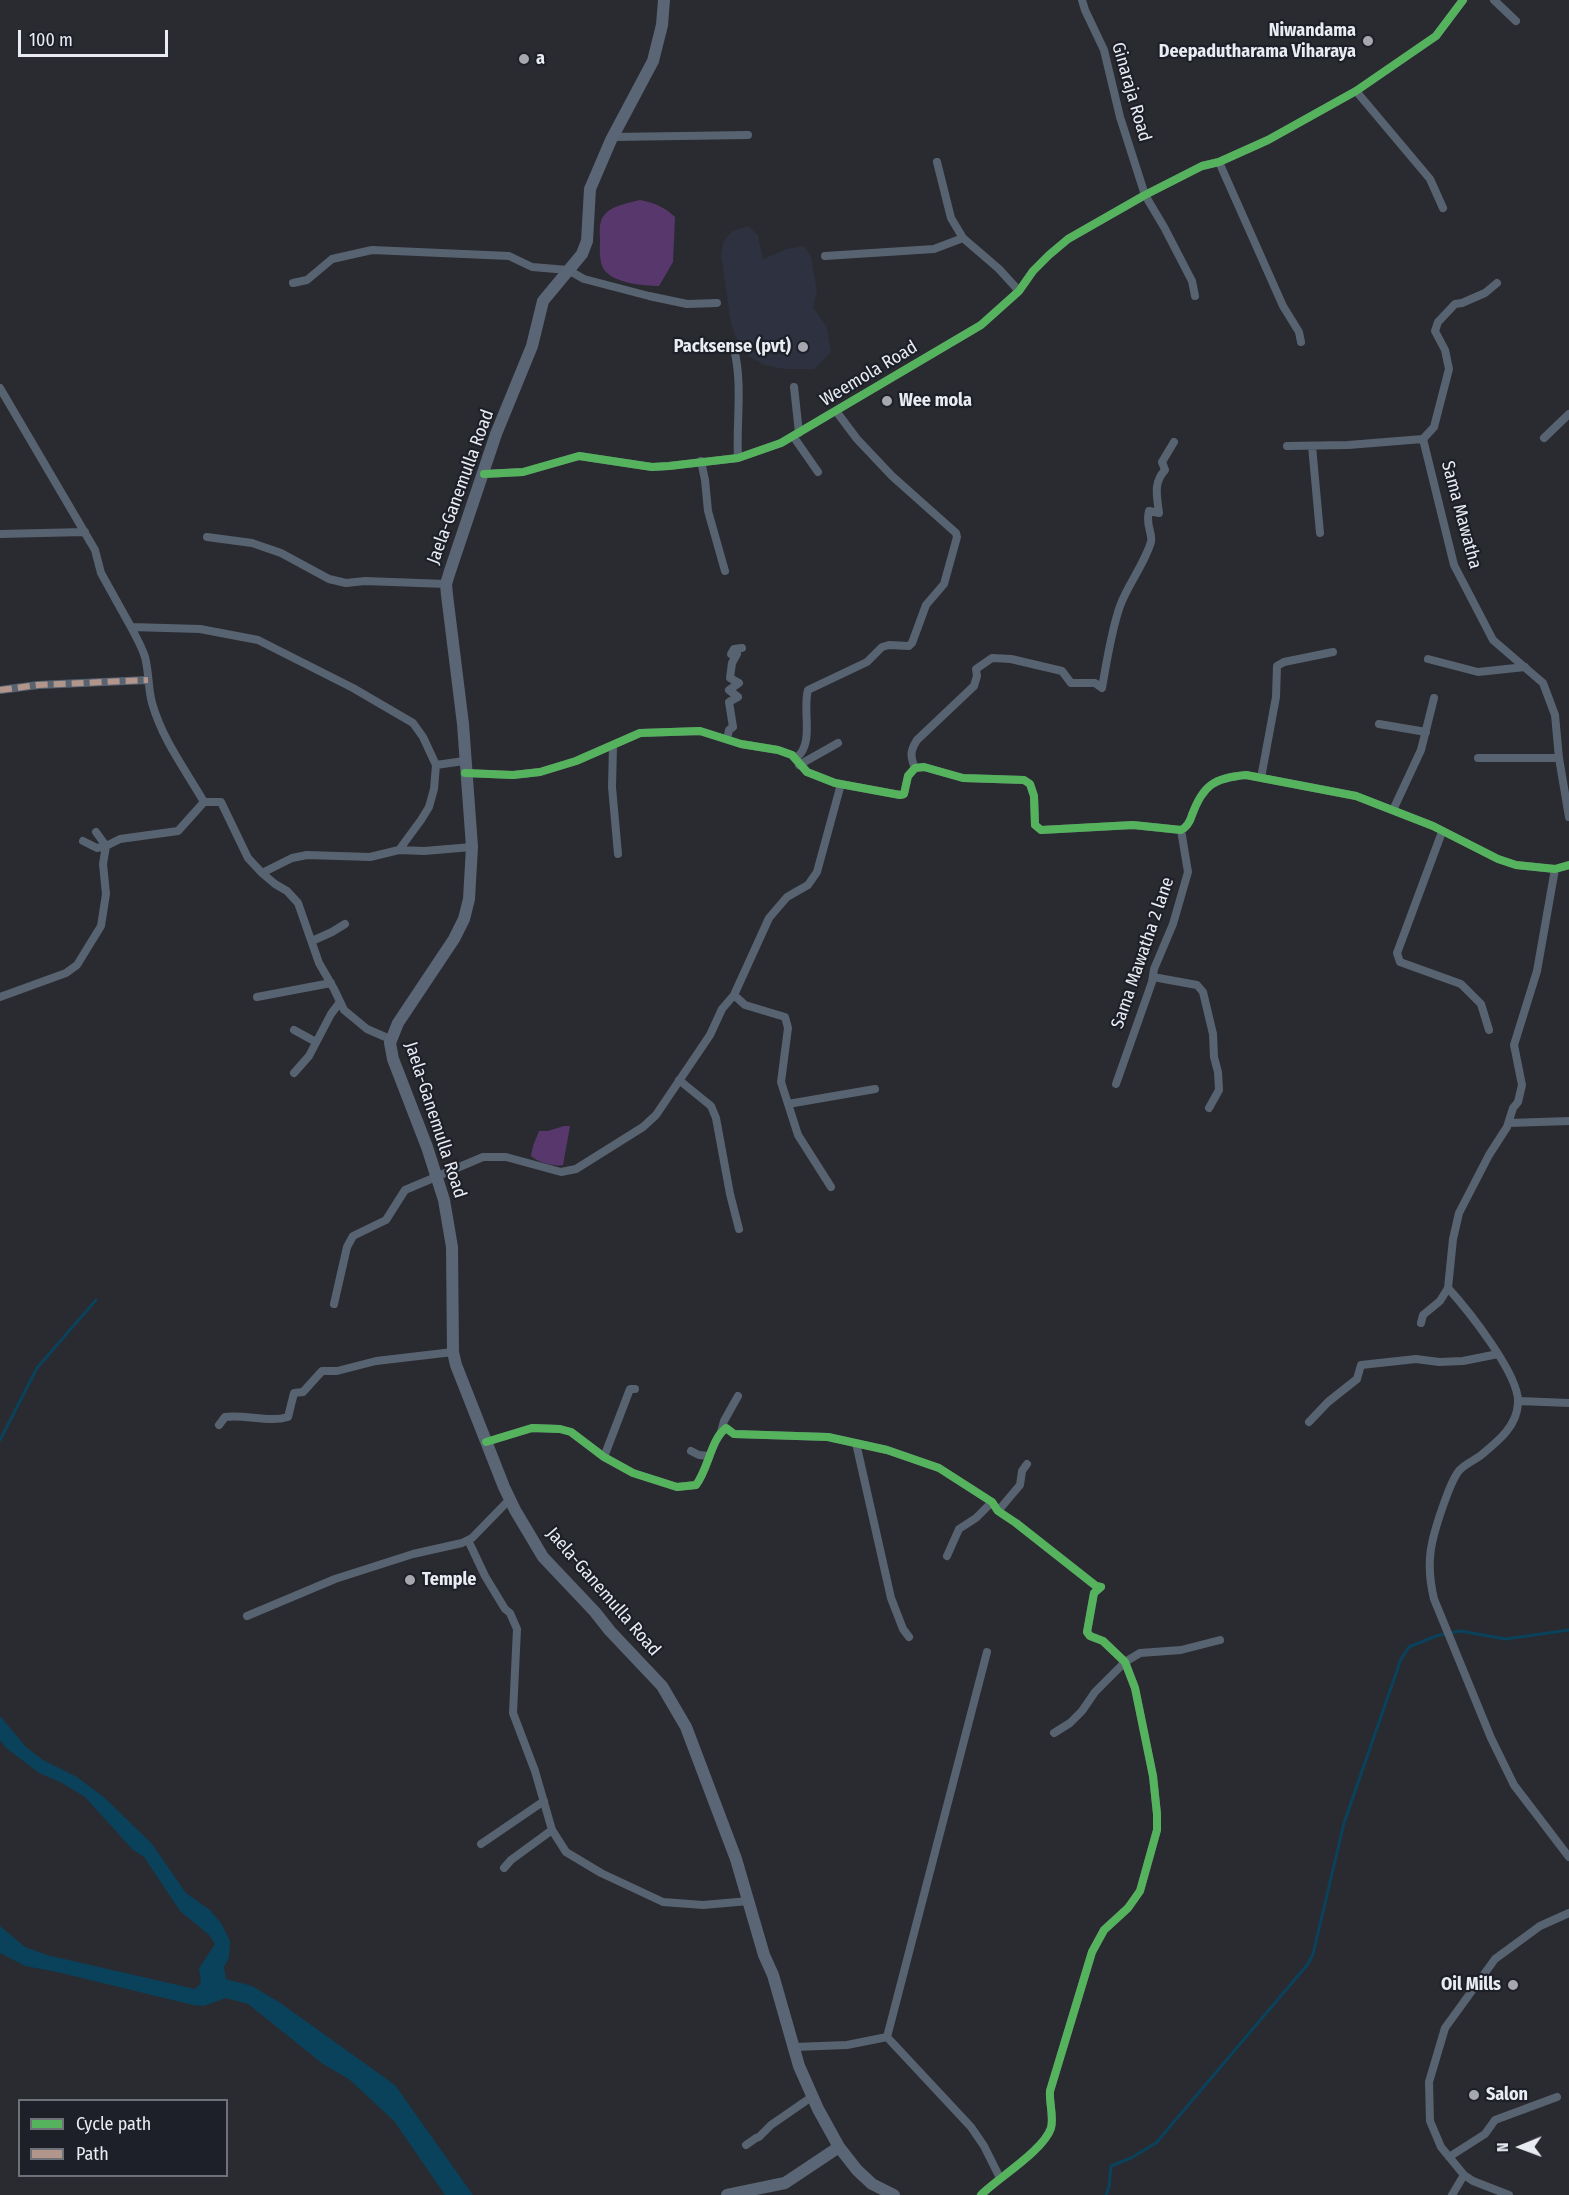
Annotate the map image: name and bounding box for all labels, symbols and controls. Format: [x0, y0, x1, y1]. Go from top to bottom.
scale bar [21, 18, 171, 56]
place label: Niwandama Deepadutharama Viharaya [1159, 20, 1356, 63]
text: 100 m [29, 29, 73, 51]
marker: Niwandama Deepadutharama Viharaya [1361, 34, 1375, 48]
street label: Ginaraja Road [1107, 40, 1155, 144]
place label: a [536, 48, 545, 70]
marker: a [517, 52, 531, 66]
place label: Packsense (pvt) [674, 336, 791, 358]
street label: Weemola Road [817, 337, 921, 411]
marker: Packsense (pvt) [796, 340, 810, 354]
place label: Wee mola [899, 390, 972, 412]
marker: Wee mola [880, 394, 894, 408]
street label: Jaela-Ganemulla Road [423, 407, 499, 567]
street label: Sama Mawatha [1436, 459, 1486, 571]
street label: Sama Mawatha 2 lane [1107, 874, 1179, 1032]
street label: Jaela-Ganemulla Road [400, 1039, 470, 1201]
street label: Jaela-Ganemulla Road [541, 1523, 665, 1661]
place label: Temple [422, 1569, 476, 1591]
marker: Temple [403, 1573, 417, 1587]
place label: Oil Mills [1441, 1974, 1501, 1996]
marker: Oil Mills [1506, 1978, 1520, 1992]
place label: Salon [1486, 2084, 1528, 2106]
marker: Salon [1467, 2088, 1481, 2102]
legend [18, 2099, 228, 2177]
text: Cycle path [76, 2113, 151, 2135]
north arrow [1491, 2117, 1551, 2177]
text: N [1493, 2142, 1512, 2152]
text: Path [76, 2143, 109, 2165]

